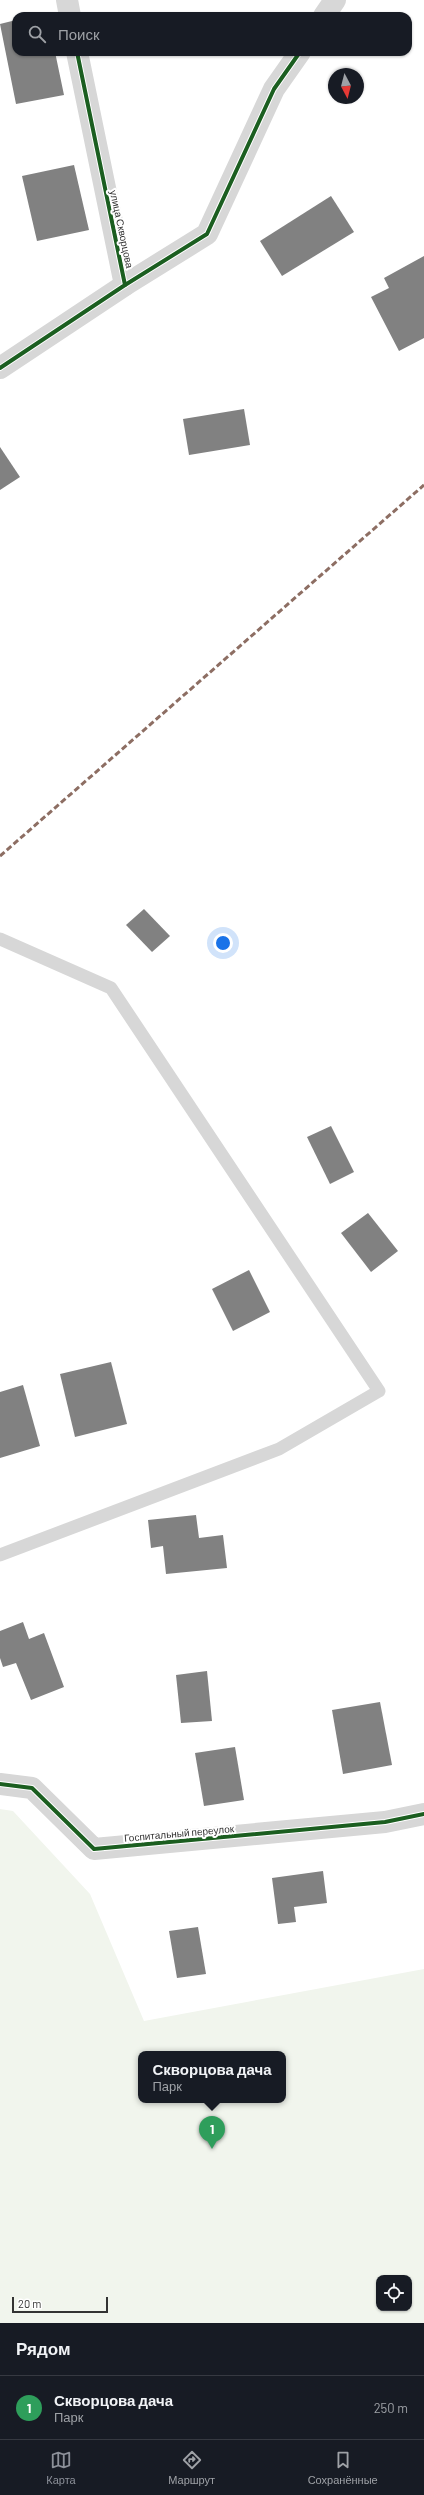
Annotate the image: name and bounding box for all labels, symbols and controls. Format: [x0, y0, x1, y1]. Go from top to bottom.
search box [12, 12, 412, 56]
icon: search [26, 23, 48, 45]
text: Поиск [58, 25, 100, 43]
north arrow [328, 68, 364, 104]
street label: улица Скворцова [108, 189, 136, 269]
your location [213, 933, 233, 953]
street label: Госпитальный переулок [124, 1822, 235, 1844]
popup [138, 2051, 286, 2103]
text: Скворцова дача [153, 2060, 271, 2078]
text: Парк [153, 2078, 182, 2094]
pin: 1 [199, 2116, 225, 2149]
map controls [376, 2275, 412, 2311]
button: locate [376, 2275, 412, 2311]
scale bar [12, 2295, 108, 2314]
text: 20 m [18, 2297, 41, 2310]
text: Рядом [16, 2338, 71, 2358]
text: Скворцова дача [54, 2391, 173, 2409]
text: 1 [27, 2400, 31, 2416]
text: 250 m [374, 2400, 408, 2416]
text: Парк [54, 2409, 84, 2425]
tab: Карта [46, 2449, 76, 2486]
tab: Маршрут [168, 2449, 215, 2486]
tab: Сохранённые [308, 2449, 378, 2486]

